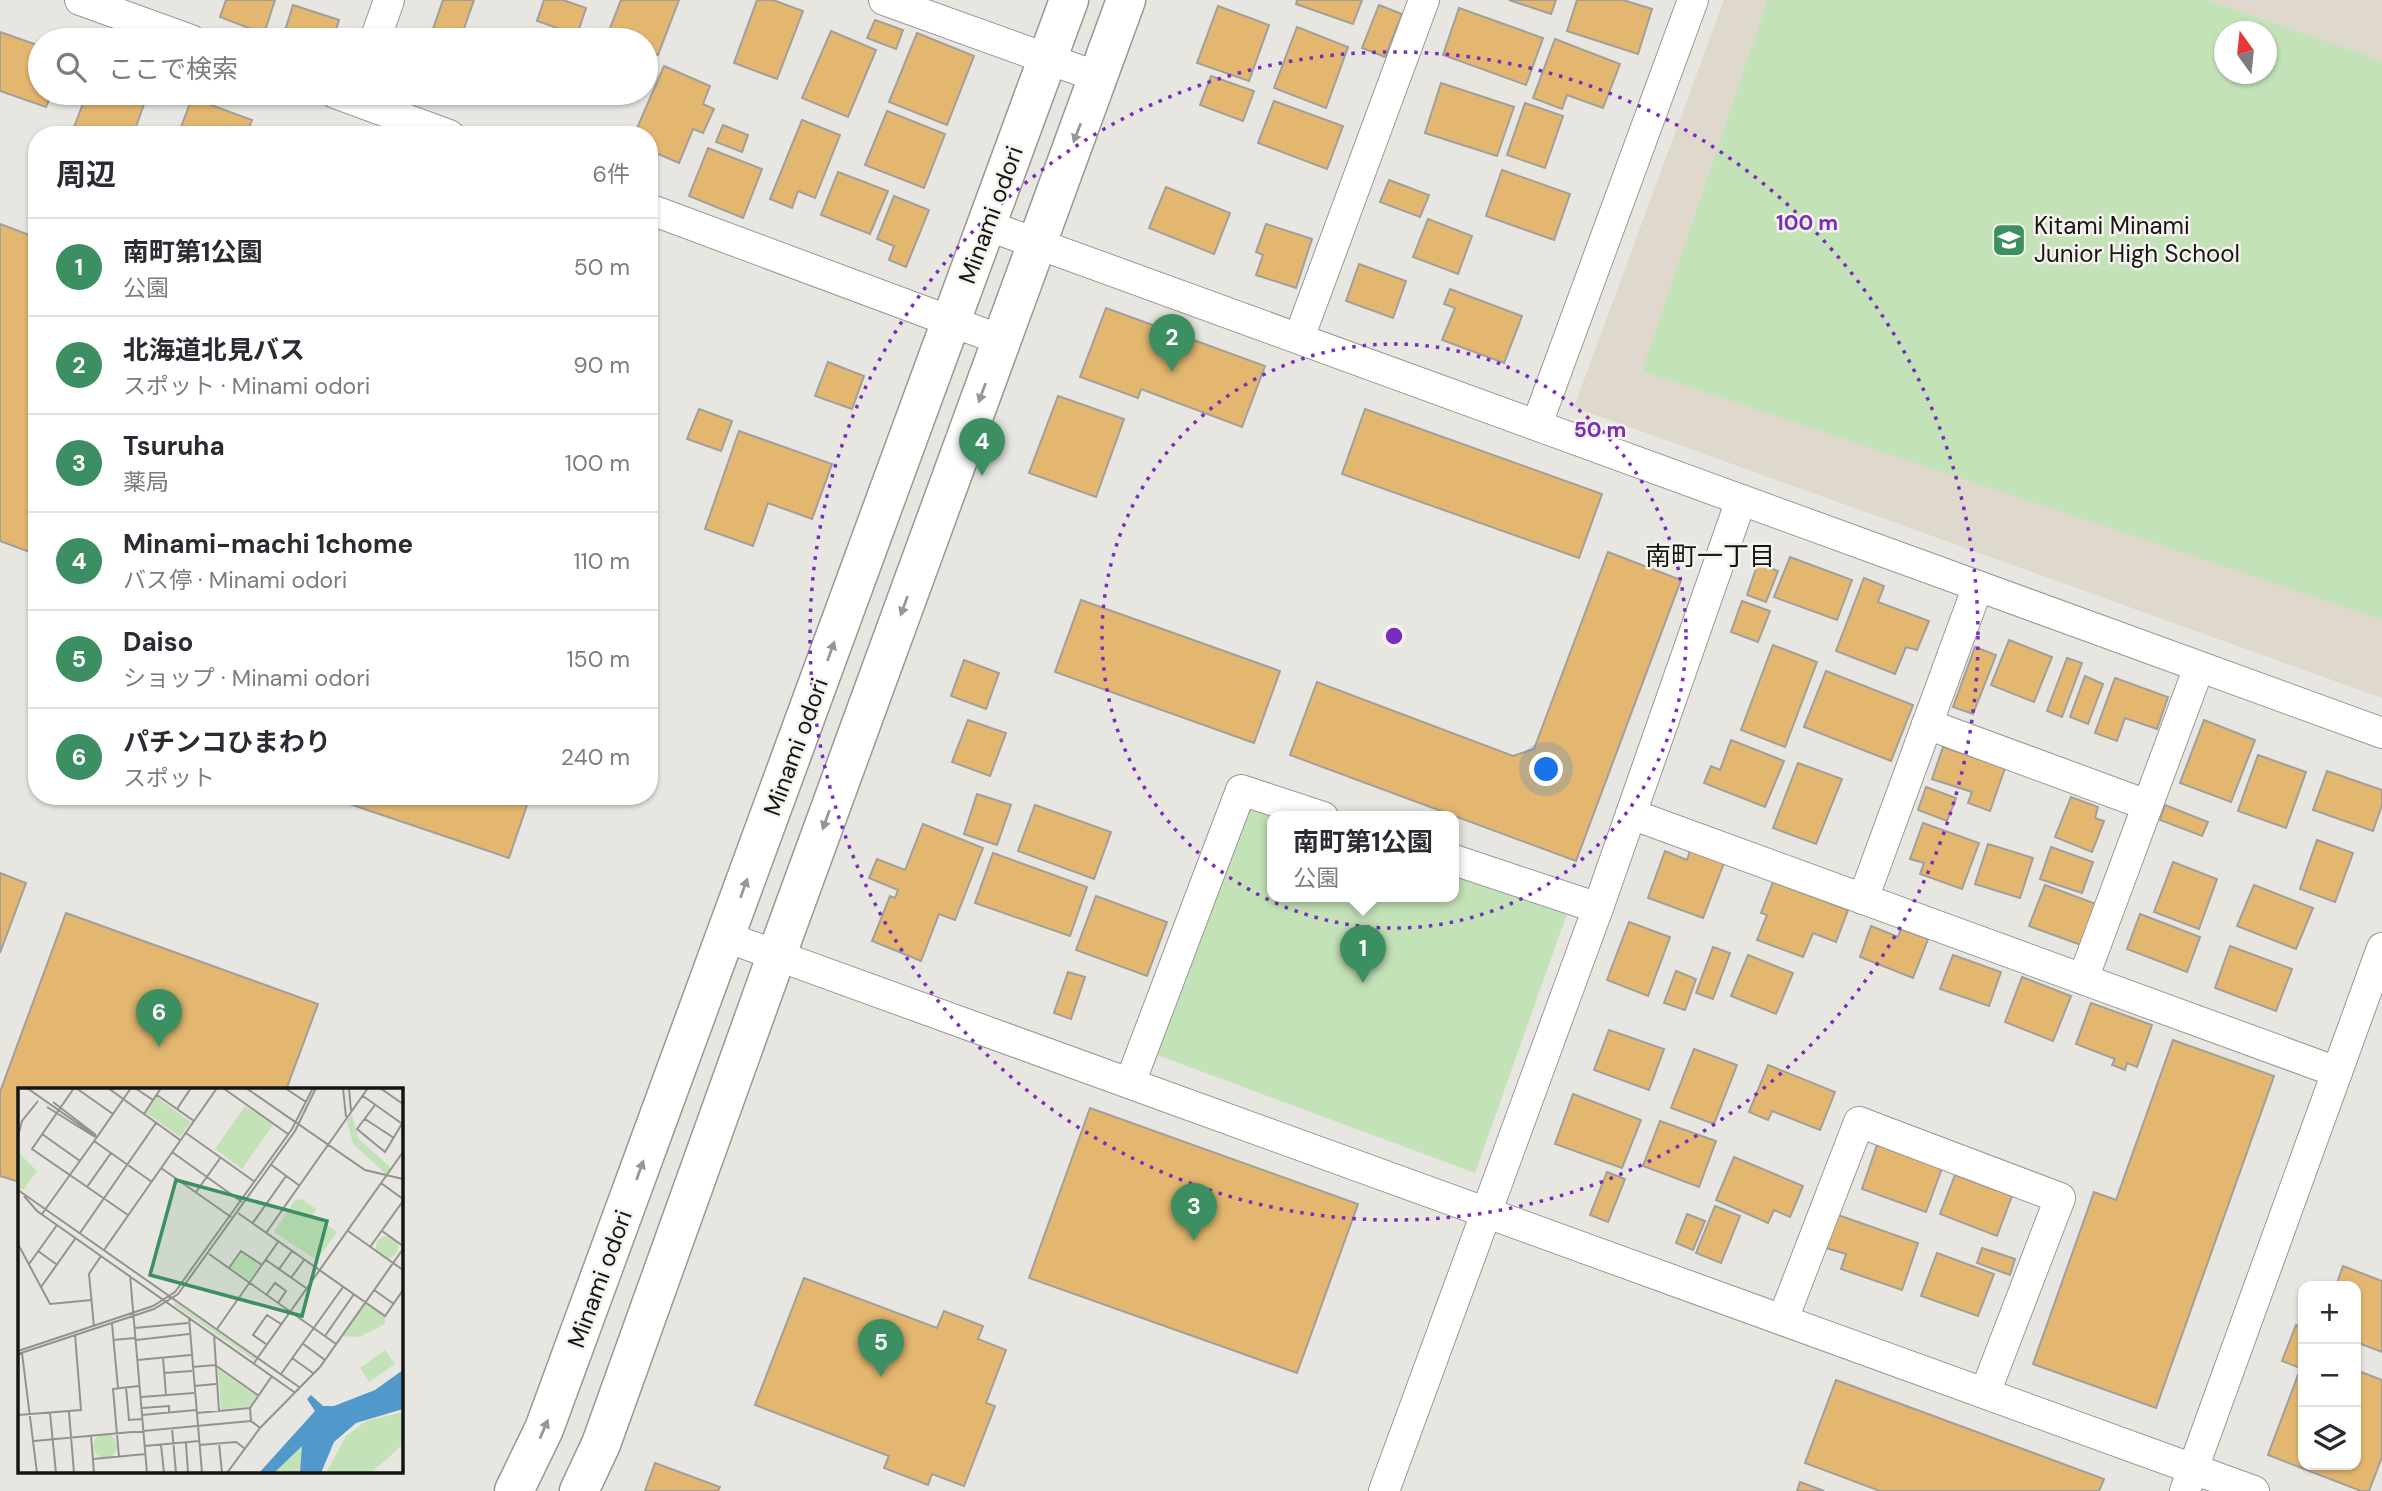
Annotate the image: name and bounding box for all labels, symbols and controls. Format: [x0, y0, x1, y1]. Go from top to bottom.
north arrow [2214, 21, 2277, 84]
search box [28, 28, 658, 105]
icon: search [52, 48, 90, 86]
text: ここで検索 [108, 52, 238, 86]
one-way arrow [1071, 122, 1082, 143]
street label: Minami odori [951, 142, 1030, 288]
text: 周辺 [56, 155, 116, 194]
text: 6件 [593, 159, 630, 189]
text: 100 m [1776, 209, 1838, 237]
place label: Kitami Minami Junior High School [2034, 210, 2240, 269]
school or university icon: Kitami Minami Junior High School [1990, 221, 2028, 259]
text: 南町第1公園 [123, 235, 262, 269]
text: 1 [75, 252, 83, 282]
text: 50 m [574, 252, 630, 282]
text: 公園 [123, 273, 169, 303]
pin: 2 [1149, 314, 1195, 372]
text: 北海道北見バス [123, 333, 305, 367]
text: 2 [72, 350, 86, 380]
text: 90 m [573, 350, 630, 380]
text: スポット · Minami odori [123, 371, 370, 401]
one-way arrow [976, 382, 987, 403]
text: 50 m [1574, 416, 1626, 444]
pin: 4 [959, 418, 1005, 476]
text: Tsuruha [123, 429, 225, 463]
text: 3 [72, 448, 86, 478]
text: 100 m [565, 448, 630, 478]
text: 薬局 [123, 467, 169, 497]
text: Minami-machi 1chome [123, 527, 413, 561]
district label: 南町一丁目 [1645, 539, 1775, 573]
text: 4 [72, 546, 86, 576]
text: 110 m [573, 546, 630, 576]
text: バス停 · Minami odori [123, 565, 347, 595]
one-way arrow [898, 596, 909, 617]
centre of rings [1382, 624, 1406, 648]
text: Daiso [123, 625, 193, 659]
one-way arrow [826, 641, 837, 662]
text: 5 [72, 644, 86, 674]
text: 150 m [566, 644, 630, 674]
text: ショップ · Minami odori [123, 663, 370, 693]
street label: Minami odori [756, 674, 835, 820]
text: パチンコひまわり [123, 725, 331, 759]
text: 6 [72, 742, 86, 772]
text: 240 m [561, 742, 630, 772]
your location [1529, 752, 1563, 786]
text: スポット [123, 763, 215, 793]
one-way arrow [820, 810, 831, 831]
popup [1267, 811, 1459, 902]
text: 南町第1公園 [1293, 825, 1433, 859]
text: 公園 [1293, 863, 1339, 893]
one-way arrow [739, 877, 750, 898]
pin: 1 [1340, 925, 1386, 983]
pin: 6 [136, 989, 182, 1047]
inset map [18, 1088, 402, 1474]
one-way arrow [635, 1160, 646, 1181]
pin: 3 [1171, 1183, 1217, 1241]
street label: Minami odori [560, 1206, 639, 1352]
map controls [2298, 1281, 2361, 1470]
button: + [2298, 1281, 2361, 1344]
pin: 5 [858, 1319, 904, 1377]
button: − [2298, 1344, 2361, 1407]
button: layers [2298, 1407, 2361, 1470]
one-way arrow [538, 1419, 549, 1440]

